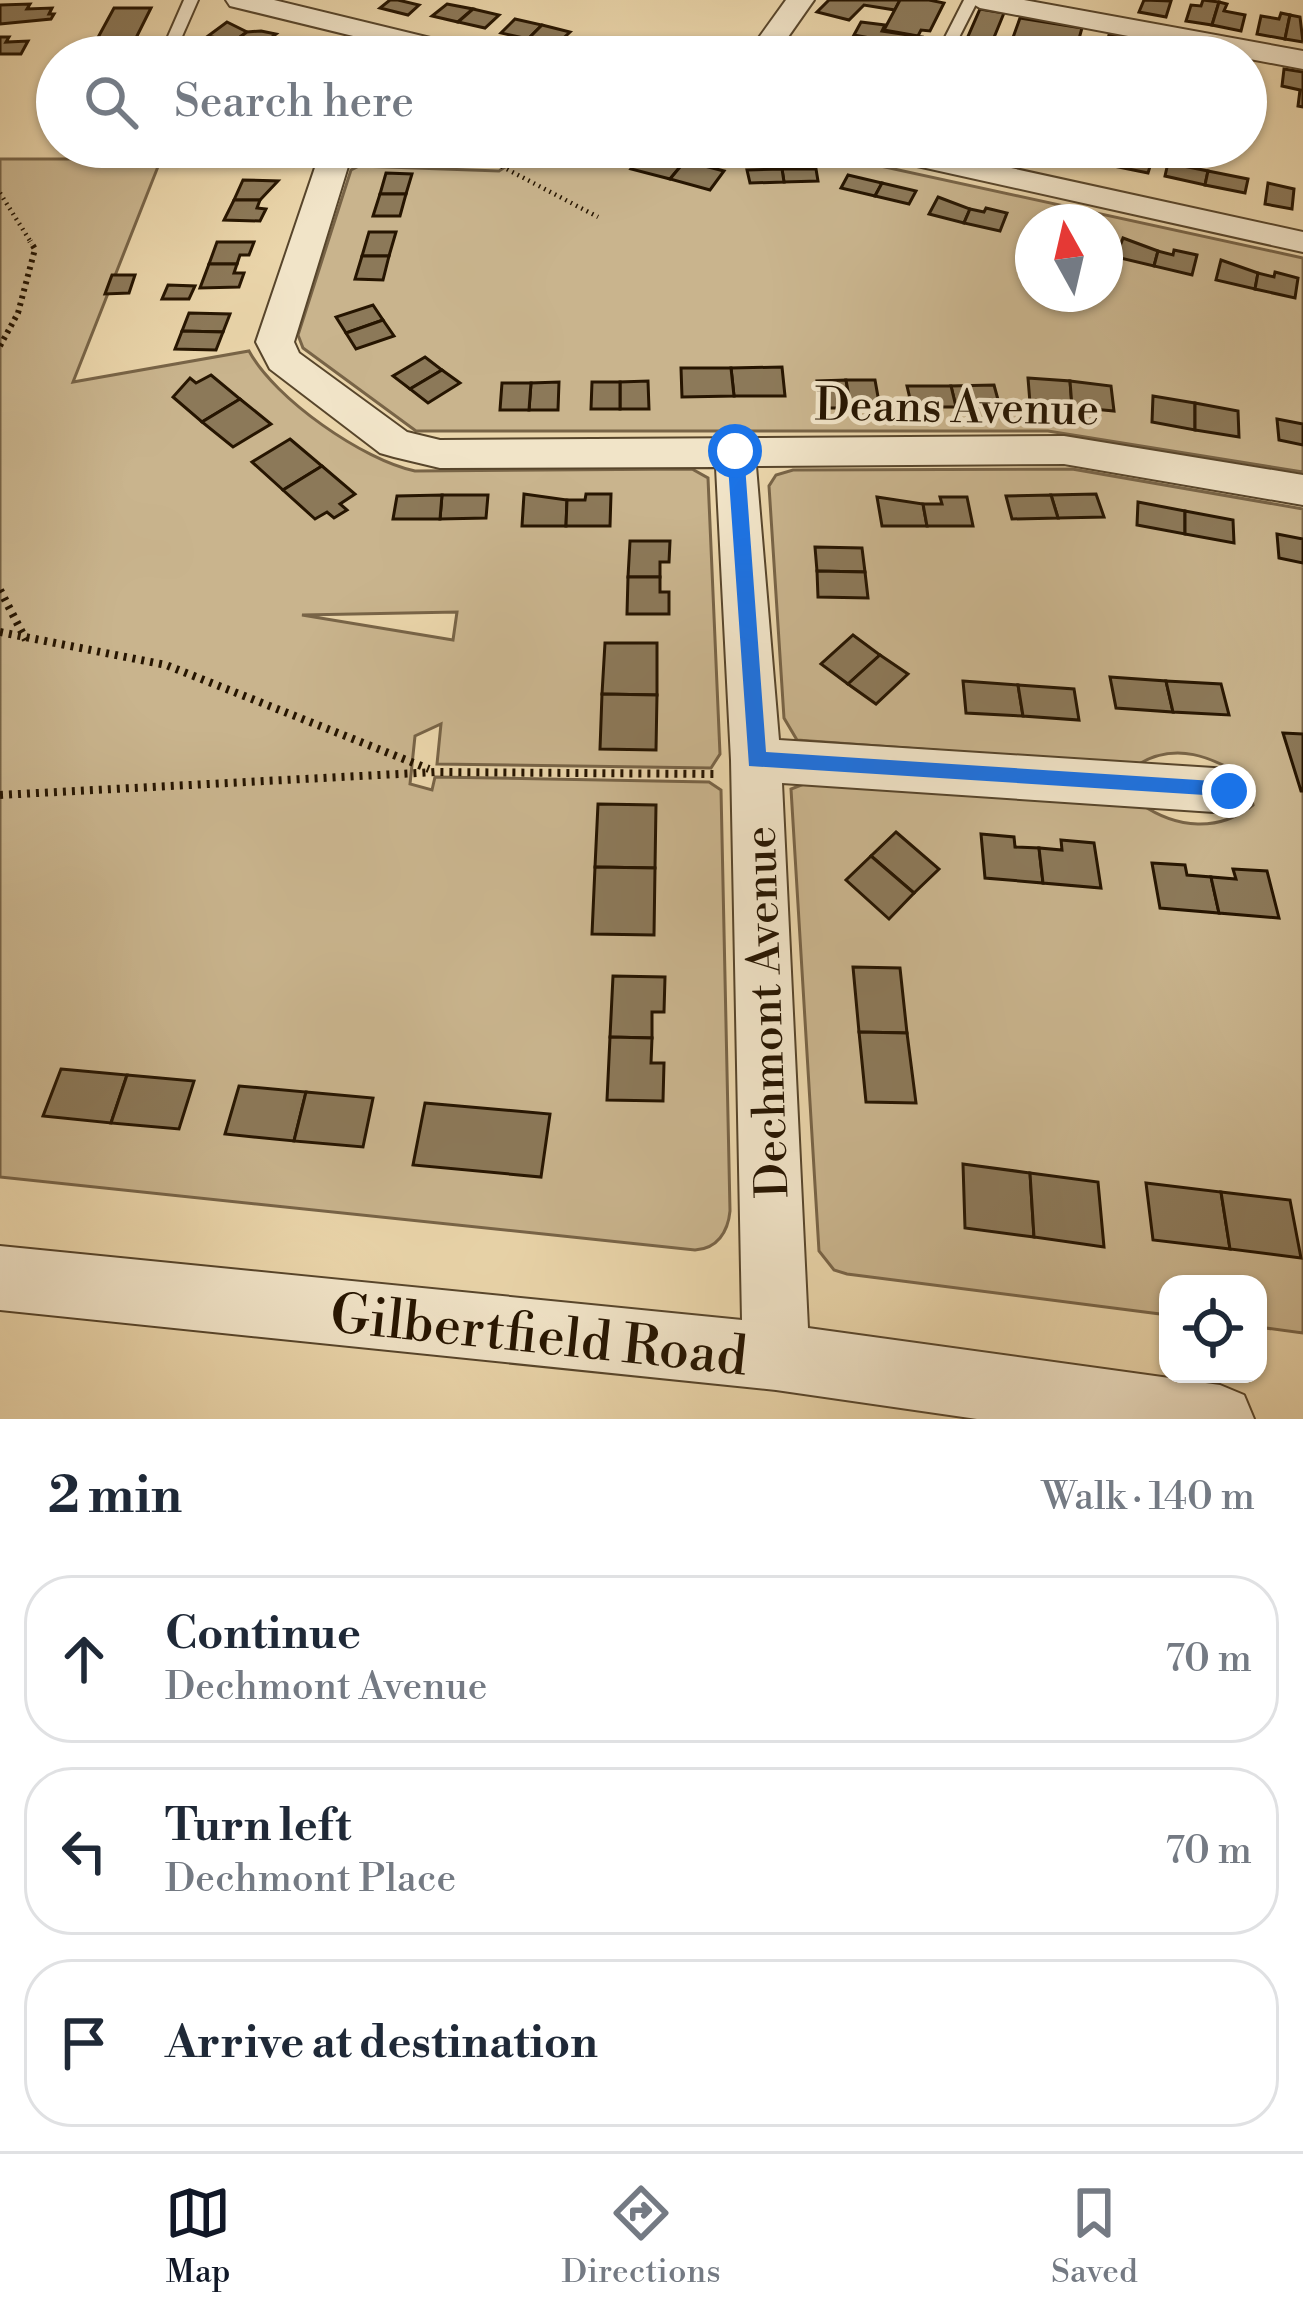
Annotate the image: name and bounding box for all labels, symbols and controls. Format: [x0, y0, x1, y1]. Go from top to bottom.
search box [36, 36, 1267, 168]
icon: search [78, 69, 144, 135]
text: Search here [174, 74, 414, 131]
north arrow [1015, 204, 1123, 312]
street label: Deans Avenue [814, 378, 1100, 439]
route start [708, 424, 762, 478]
route end [1202, 764, 1256, 818]
street label: Dechmont Avenue [733, 825, 802, 1199]
map controls [1159, 1275, 1267, 1383]
button: locate [1159, 1275, 1267, 1383]
street label: Gilbertfield Road [327, 1281, 751, 1393]
text: 2 min [48, 1465, 182, 1529]
text: Walk · 140 m [1041, 1473, 1255, 1522]
text: Continue [165, 1606, 361, 1663]
icon: ahead [51, 1626, 117, 1692]
text: 70 m [1165, 1635, 1252, 1684]
text: Dechmont Avenue [165, 1663, 487, 1712]
text: Turn left [165, 1798, 351, 1855]
icon: left [51, 1818, 117, 1884]
text: 70 m [1165, 1827, 1252, 1876]
text: Dechmont Place [165, 1855, 456, 1904]
icon: arrive [51, 2010, 117, 2076]
text: Arrive at destination [165, 2015, 598, 2072]
tab: Map [165, 2180, 231, 2293]
tab: Directions [562, 2180, 721, 2293]
tab: Saved [1051, 2180, 1138, 2293]

